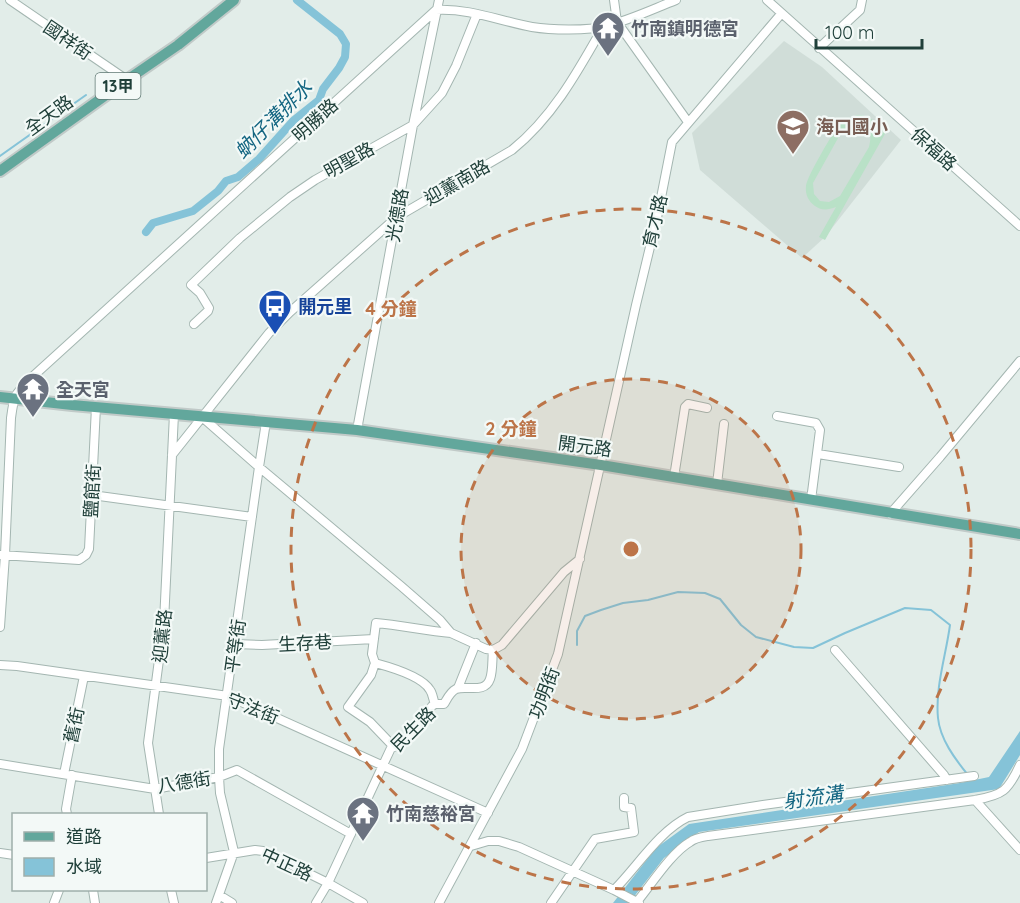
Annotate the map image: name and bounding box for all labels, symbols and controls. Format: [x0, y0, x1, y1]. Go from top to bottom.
temple icon: 竹南鎮明德宮 [590, 10, 626, 57]
scale bar [816, 12, 922, 50]
street label: 國祥街 [39, 15, 97, 65]
place label: 竹南鎮明德宮 [631, 17, 739, 40]
text: 100 m [825, 21, 874, 44]
road number: 13甲 [96, 73, 140, 99]
water label: 蚋仔溝排水 [229, 74, 318, 163]
street label: 全天路 [20, 90, 78, 140]
street label: 明勝路 [287, 93, 343, 147]
school or university icon: 海口國小 [775, 108, 811, 155]
place label: 海口國小 [816, 115, 888, 138]
street label: 保福路 [906, 122, 962, 176]
street label: 明聖路 [320, 137, 378, 183]
street label: 迎薰南路 [420, 154, 494, 210]
street label: 光德路 [381, 186, 413, 244]
street label: 育才路 [638, 192, 672, 250]
bus stop icon: 開元里 [257, 288, 293, 335]
place label: 開元里 [298, 295, 352, 318]
text: 4 分鐘 [365, 297, 417, 320]
temple icon: 全天宮 [15, 371, 51, 418]
place label: 全天宮 [56, 378, 110, 401]
text: 2 分鐘 [485, 417, 537, 440]
street label: 開元路 [557, 431, 613, 461]
street label: 鹽館街 [79, 463, 105, 519]
centre of rings [621, 539, 641, 559]
street label: 迎薰路 [148, 608, 176, 664]
street label: 平等街 [220, 618, 250, 674]
street label: 生存巷 [277, 630, 333, 656]
street label: 功明街 [524, 664, 564, 722]
street label: 守法街 [224, 687, 282, 729]
street label: 民生路 [386, 702, 440, 756]
street label: 舊街 [59, 705, 89, 745]
street label: 八德街 [156, 766, 212, 798]
water label: 射流溝 [782, 780, 847, 814]
temple icon: 竹南慈裕宮 [345, 795, 381, 842]
place label: 竹南慈裕宮 [386, 802, 476, 825]
legend [12, 813, 207, 891]
text: 道路 [66, 825, 102, 848]
street label: 中正路 [258, 842, 316, 886]
text: 水域 [66, 855, 102, 878]

